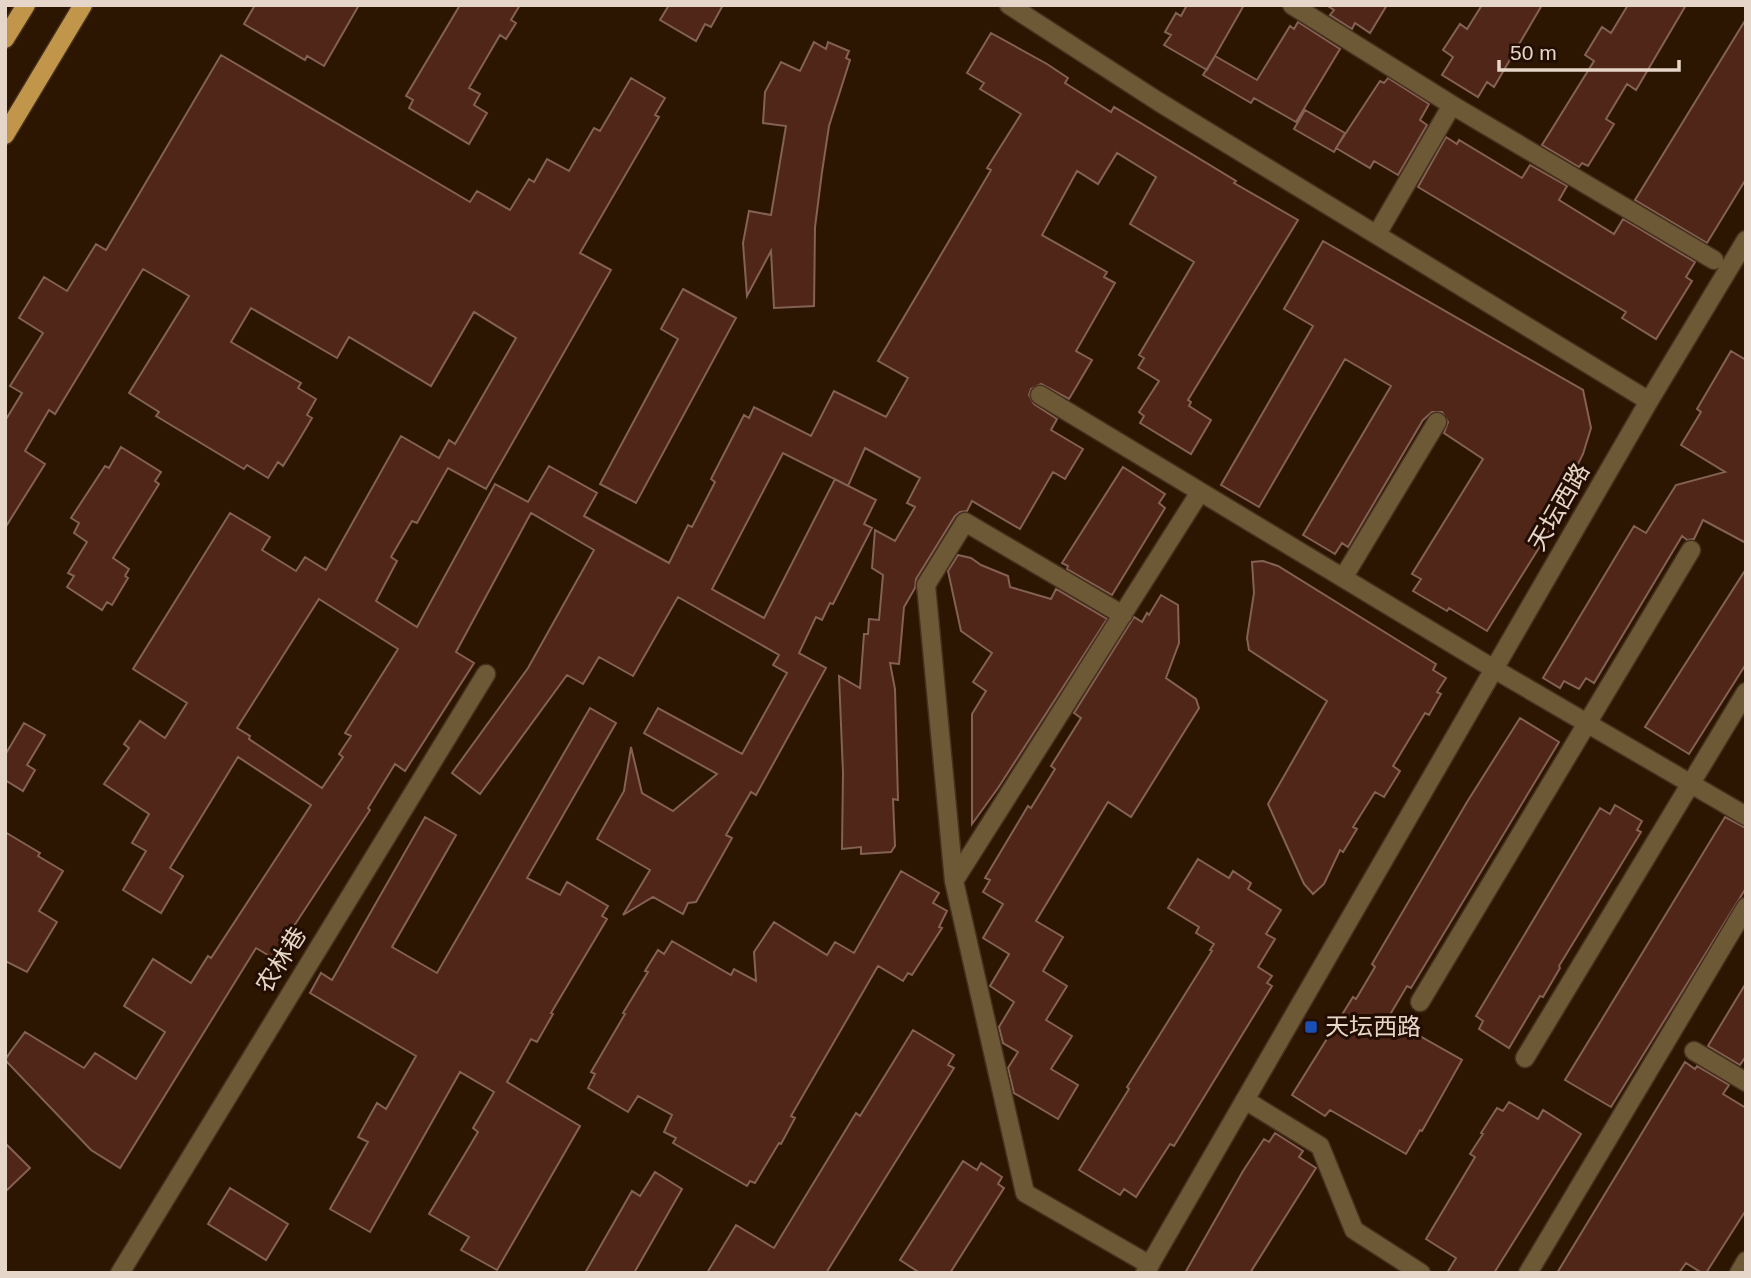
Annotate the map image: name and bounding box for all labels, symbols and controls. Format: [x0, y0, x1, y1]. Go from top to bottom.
scale bar [1499, 28, 1679, 72]
text: 50 m [1510, 41, 1557, 64]
street label: 天坛西路 [1523, 458, 1594, 555]
street label: 农林巷 [250, 922, 311, 997]
place label: 天坛西路 [1325, 1013, 1421, 1040]
marker: 天坛西路 [1303, 1019, 1319, 1035]

